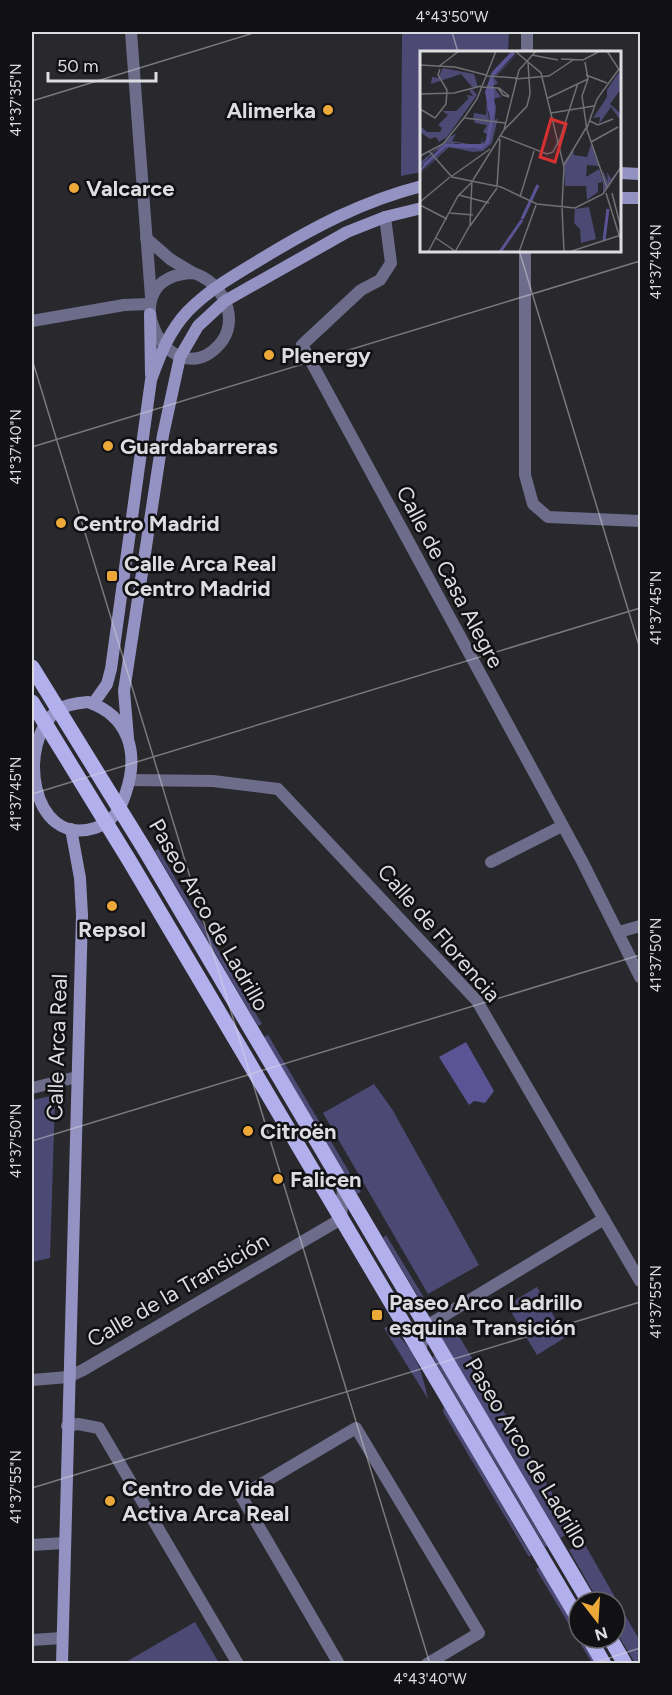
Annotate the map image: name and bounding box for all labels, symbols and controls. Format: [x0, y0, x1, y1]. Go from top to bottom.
text: 4°43'50"W [416, 8, 489, 26]
scale bar [48, 45, 156, 83]
inset map [420, 51, 621, 252]
text: 50 m [57, 55, 99, 77]
text: 41°37'35"N [7, 63, 25, 137]
place label: Alimerka [226, 97, 316, 124]
marker: Alimerka [321, 103, 335, 117]
place label: Valcarce [86, 175, 174, 202]
marker: Valcarce [67, 181, 81, 195]
text: 41°37'40"N [647, 224, 665, 300]
place label: Plenergy [281, 342, 371, 369]
marker: Plenergy [262, 348, 276, 362]
text: 41°37'40"N [7, 409, 25, 485]
place label: Guardabarreras [120, 433, 278, 460]
marker: Guardabarreras [101, 439, 115, 453]
street label: Calle de Casa Alegre [391, 481, 509, 673]
place label: Centro Madrid [73, 510, 220, 537]
marker: Centro Madrid [54, 516, 68, 530]
place label: Calle Arca Real Centro Madrid [124, 550, 276, 602]
marker: Calle Arca Real Centro Madrid [105, 569, 119, 583]
text: 41°37'45"N [647, 571, 665, 645]
text: 41°37'45"N [7, 757, 25, 831]
street label: Paseo Arco de Ladrillo [143, 814, 275, 1016]
street label: Calle de Florencia [372, 858, 506, 1008]
marker: Repsol [105, 899, 119, 913]
place label: Repsol [78, 916, 146, 943]
text: 41°37'50"N [647, 918, 665, 992]
street label: Calle Arca Real [41, 973, 73, 1121]
text: 41°37'50"N [7, 1104, 25, 1178]
place label: Citroën [260, 1118, 336, 1145]
marker: Citroën [241, 1124, 255, 1138]
place label: Falicen [290, 1166, 362, 1193]
marker: Falicen [271, 1172, 285, 1186]
street label: Calle de la Transición [82, 1227, 274, 1353]
text: 41°37'55"N [647, 1265, 665, 1339]
place label: Paseo Arco Ladrillo esquina Transición [389, 1289, 583, 1341]
marker: Paseo Arco Ladrillo esquina Transición [370, 1308, 384, 1322]
street label: Paseo Arco de Ladrillo [459, 1353, 595, 1553]
text: 41°37'55"N [7, 1450, 25, 1524]
place label: Centro de Vida Activa Arca Real [122, 1475, 289, 1527]
marker: Centro de Vida Activa Arca Real [103, 1494, 117, 1508]
north arrow [567, 1590, 627, 1650]
text: N [593, 1623, 610, 1645]
text: 4°43'40"W [393, 1670, 467, 1688]

